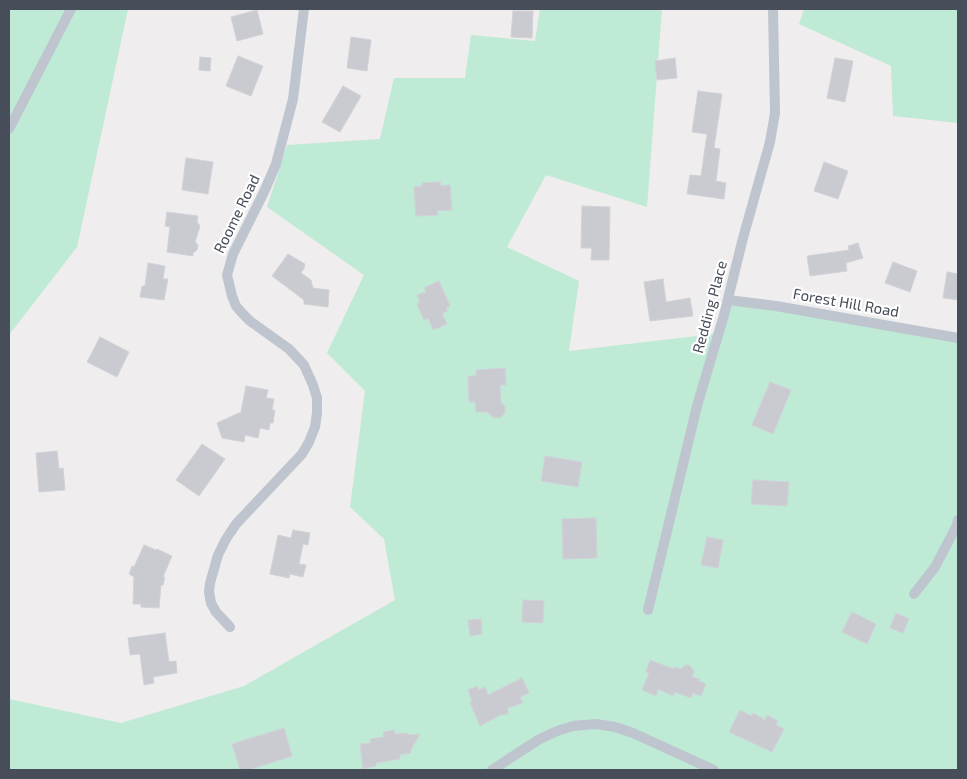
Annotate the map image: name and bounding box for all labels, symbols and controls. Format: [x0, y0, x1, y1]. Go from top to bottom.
street label: Roome Road [210, 172, 264, 256]
street label: Redding Place [689, 259, 731, 355]
street label: Forest Hill Road [792, 285, 900, 321]

